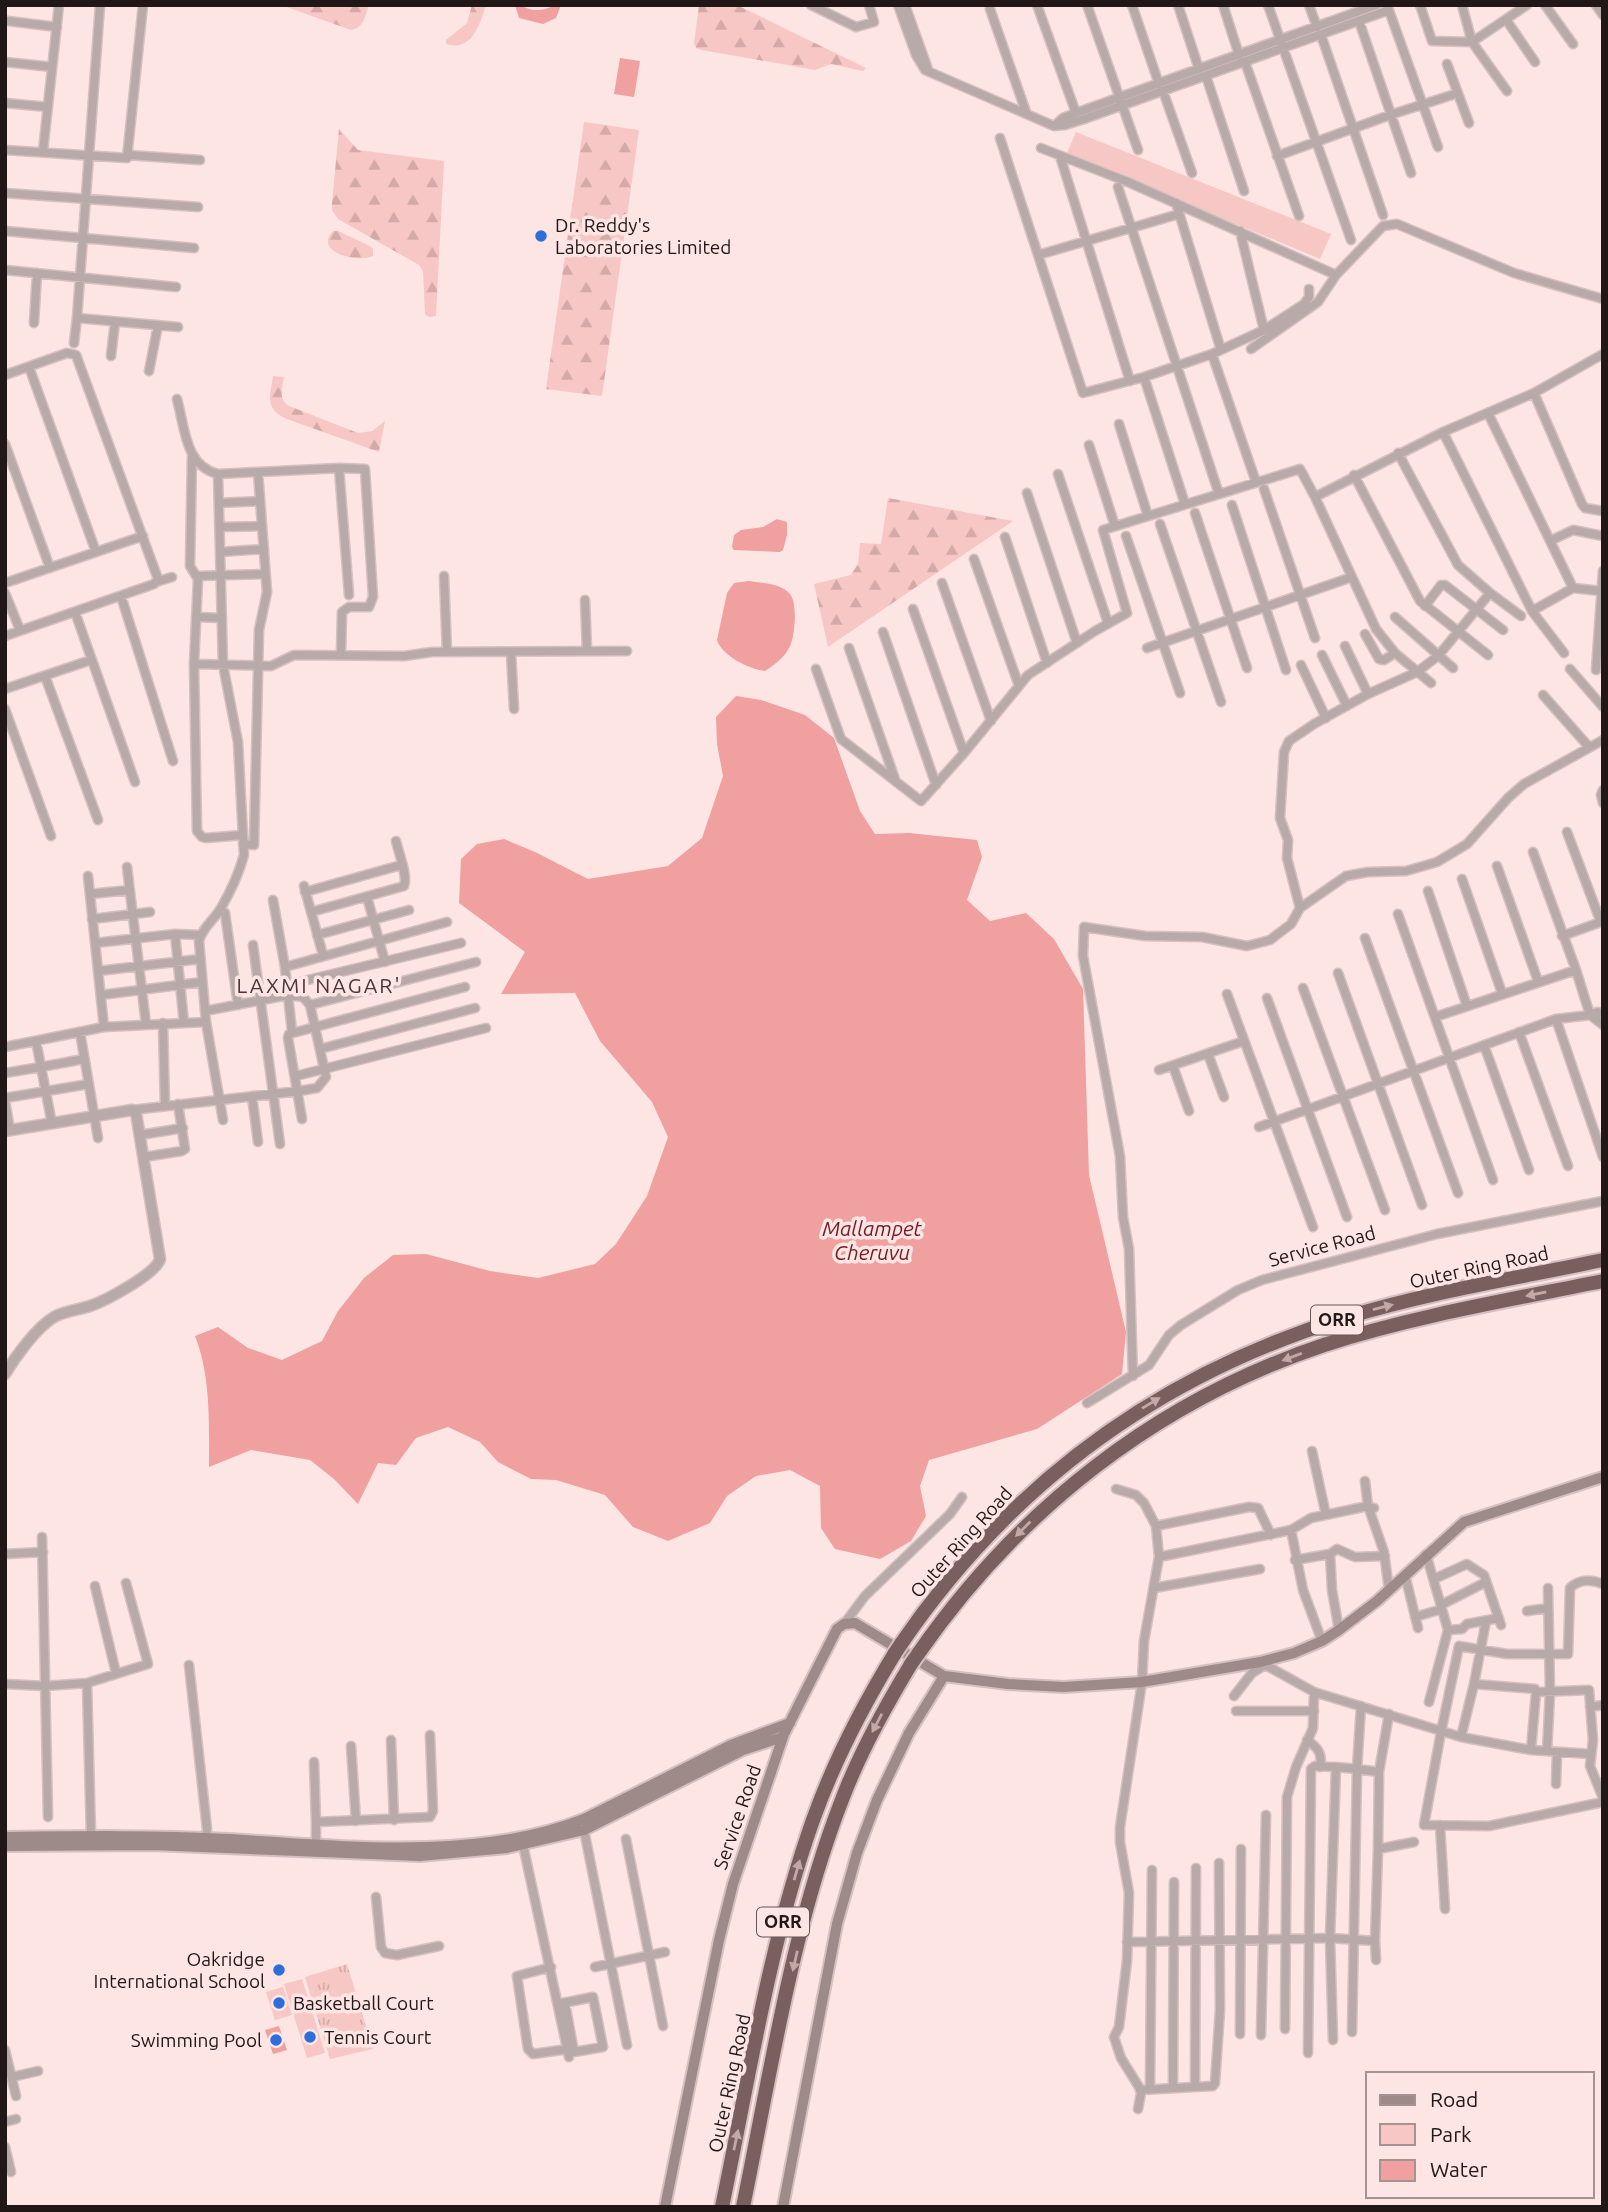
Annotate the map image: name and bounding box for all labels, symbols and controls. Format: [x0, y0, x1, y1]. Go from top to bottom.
place label: Dr. Reddy's Laboratories Limited [555, 214, 731, 258]
marker: Dr. Reddy's Laboratories Limited [533, 228, 549, 244]
district label: LAXMI NAGAR' [236, 973, 402, 997]
water label: Mallampet Cheruvu [822, 1216, 923, 1264]
street label: Service Road [1266, 1221, 1378, 1271]
street label: Outer Ring Road [1408, 1242, 1550, 1292]
one-way arrow [1525, 1289, 1547, 1300]
one-way arrow [1372, 1301, 1394, 1312]
road number: ORR [1311, 1306, 1363, 1335]
one-way arrow [1282, 1352, 1303, 1363]
one-way arrow [1142, 1397, 1161, 1410]
street label: Outer Ring Road [905, 1482, 1017, 1602]
one-way arrow [1014, 1520, 1031, 1537]
one-way arrow [871, 1713, 883, 1733]
street label: Service Road [709, 1762, 765, 1872]
one-way arrow [793, 1860, 803, 1881]
road number: ORR [757, 1908, 809, 1936]
place label: Oakridge International School [94, 1948, 265, 1992]
one-way arrow [789, 1950, 800, 1972]
marker: Oakridge International School [271, 1962, 287, 1978]
place label: Basketball Court [293, 1992, 434, 2014]
marker: Basketball Court [271, 1995, 287, 2011]
street label: Outer Ring Road [704, 2012, 754, 2154]
place label: Tennis Court [324, 2026, 432, 2048]
place label: Swimming Pool [131, 2029, 262, 2051]
marker: Tennis Court [302, 2029, 318, 2045]
marker: Swimming Pool [268, 2032, 284, 2048]
legend [1366, 2072, 1594, 2198]
text: Road [1430, 2087, 1478, 2111]
text: Park [1430, 2122, 1472, 2146]
one-way arrow [731, 2129, 742, 2151]
text: Water [1430, 2157, 1488, 2181]

